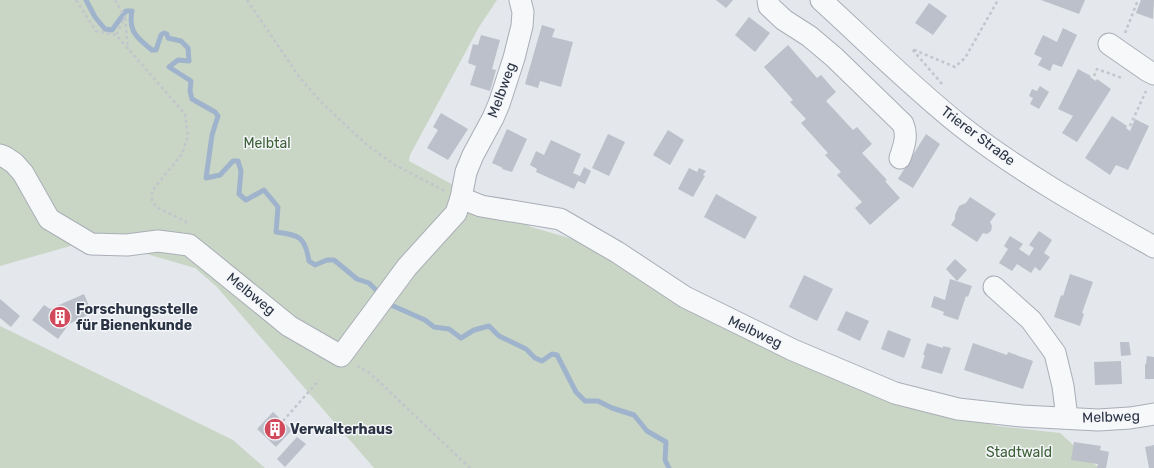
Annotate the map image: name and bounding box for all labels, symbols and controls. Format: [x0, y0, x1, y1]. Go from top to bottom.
street label: Melbweg [484, 60, 520, 120]
street label: Trierer Straße [938, 103, 1018, 169]
park label: Melbtal [243, 135, 291, 152]
street label: Melbweg [223, 269, 279, 319]
place label: Forschungsstelle für Bienenkunde [76, 301, 198, 334]
building icon: Forschungsstelle für Bienenkunde [47, 304, 73, 330]
street label: Melbweg [725, 312, 785, 352]
street label: Melbweg [1082, 407, 1140, 427]
building icon: Verwalterhaus [262, 416, 288, 442]
place label: Verwalterhaus [290, 421, 393, 438]
park label: Stadtwald [986, 444, 1052, 461]

